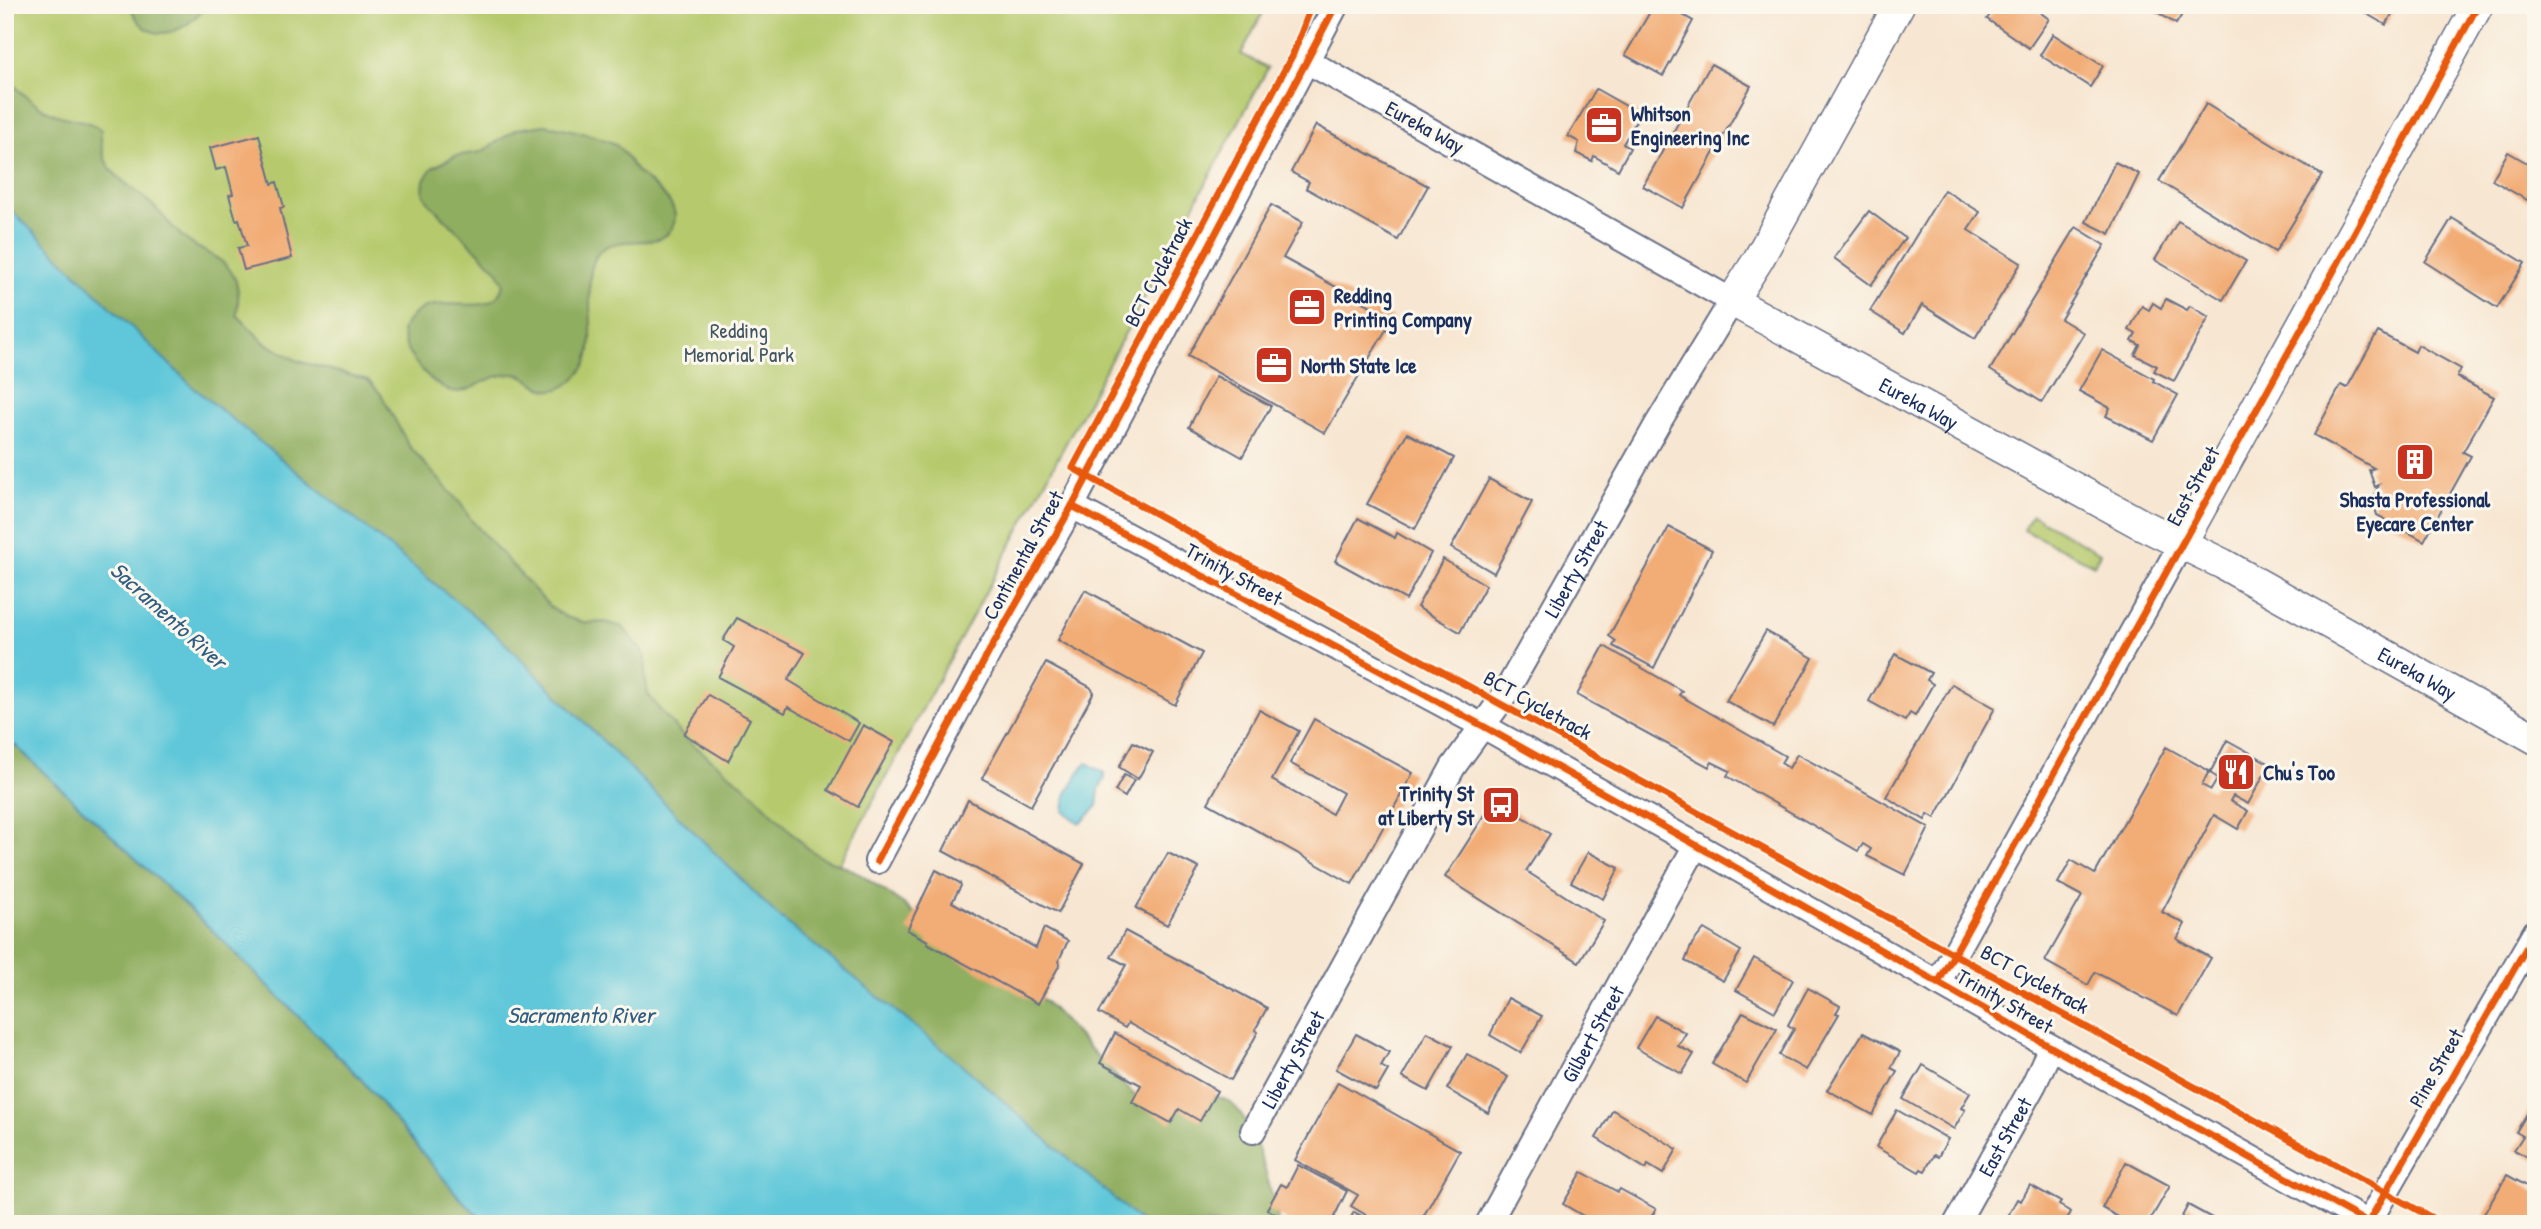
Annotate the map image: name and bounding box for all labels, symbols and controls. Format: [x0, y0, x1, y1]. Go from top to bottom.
street label: Eureka Way [1380, 93, 1470, 161]
place label: Whitson Engineering Inc [1631, 99, 1750, 153]
office icon: Whitson Engineering Inc [1583, 104, 1625, 146]
street label: BCT Cycletrack [1117, 212, 1199, 332]
place label: Redding Printing Company [1334, 281, 1472, 335]
office icon: Redding Printing Company [1286, 286, 1328, 328]
park label: Redding Memorial Park [684, 316, 794, 369]
office icon: North State Ice [1253, 344, 1295, 386]
place label: North State Ice [1301, 351, 1417, 380]
street label: Eureka Way [1874, 370, 1964, 436]
street label: East Street [2159, 440, 2227, 531]
building icon: Shasta Professional Eyecare Center [2394, 441, 2436, 483]
street label: Continental Street [976, 485, 1071, 625]
place label: Shasta Professional Eyecare Center [2340, 485, 2491, 539]
street label: Liberty Street [1537, 514, 1615, 622]
street label: Trinity Street [1180, 535, 1288, 613]
water label: Sacramento River [104, 554, 236, 678]
street label: Eureka Way [2373, 639, 2462, 707]
street label: BCT Cycletrack [1479, 663, 1598, 747]
restaurant icon: Chu's Too [2215, 751, 2257, 793]
place label: Chu's Too [2263, 758, 2335, 787]
place label: Trinity St at Liberty St [1378, 779, 1475, 833]
bus stop icon: Trinity St at Liberty St [1480, 784, 1522, 826]
street label: BCT Cycletrack [1976, 937, 2095, 1021]
street label: Trinity Street [1952, 962, 2059, 1041]
street label: Gilbert Street [1554, 979, 1631, 1087]
water label: Sacramento River [508, 999, 658, 1030]
street label: Liberty Street [1254, 1004, 1331, 1113]
street label: Pine Street [2402, 1023, 2471, 1113]
street label: East Street [1971, 1091, 2039, 1182]

